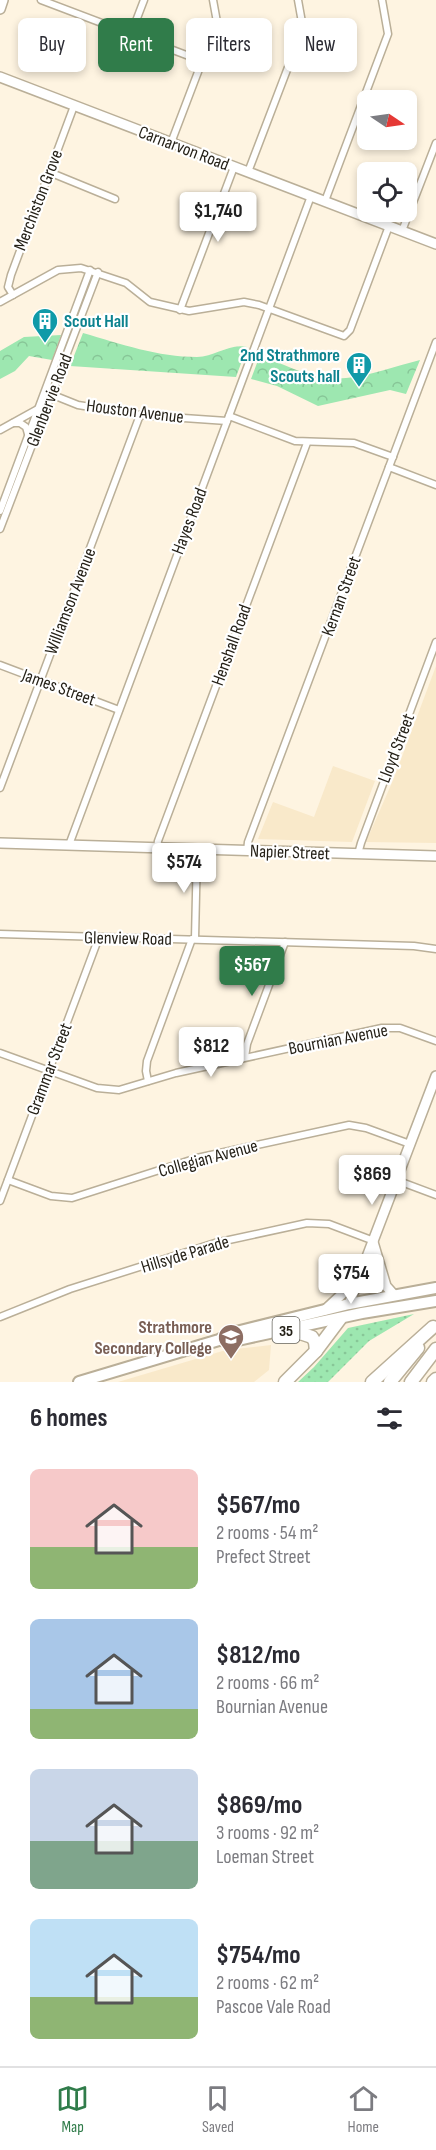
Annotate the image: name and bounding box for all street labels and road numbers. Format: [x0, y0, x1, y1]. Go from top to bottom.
street label: Carnarvon Road [136, 122, 232, 175]
street label: Merchiston Grove [10, 147, 67, 254]
street label: Glenbervie Road [22, 351, 77, 450]
street label: Houston Avenue [85, 395, 185, 428]
street label: Hayes Road [167, 485, 212, 557]
street label: Williamson Avenue [41, 545, 100, 657]
street label: Kernan Street [317, 553, 366, 639]
street label: Henshall Road [207, 602, 256, 689]
street label: James Street [18, 664, 99, 711]
street label: Lloyd Street [374, 710, 419, 786]
street label: Napier Street [250, 841, 331, 864]
street label: Glenview Road [84, 927, 172, 950]
street label: Grammar Street [22, 1020, 77, 1118]
street label: Bournian Avenue [287, 1020, 390, 1059]
street label: Collegian Avenue [156, 1135, 260, 1182]
street label: Hillsyde Parade [139, 1231, 232, 1278]
road number: 35 [272, 1317, 300, 1343]

